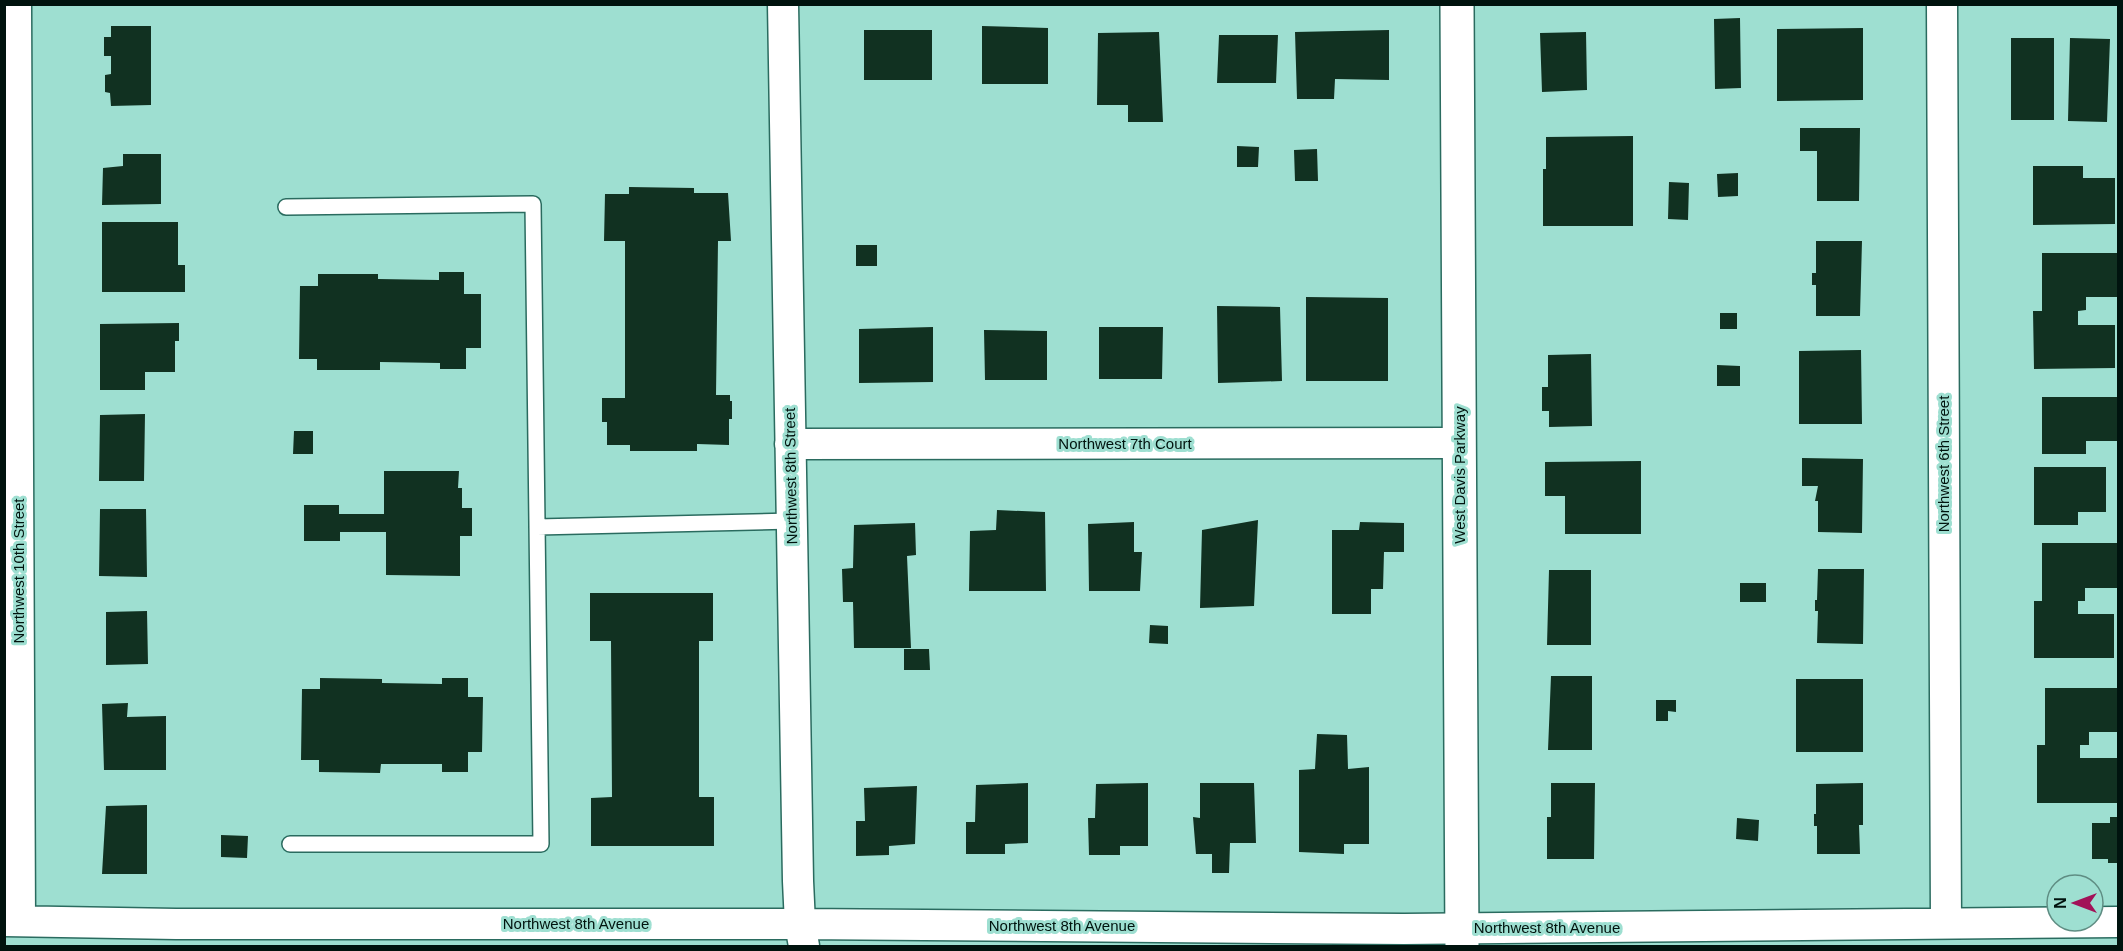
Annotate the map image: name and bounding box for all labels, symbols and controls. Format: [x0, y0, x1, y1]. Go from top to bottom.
street label: Northwest 6th Street [1935, 395, 1952, 532]
street label: West Davis Parkway [1451, 406, 1468, 544]
street label: Northwest 8th Street [781, 407, 800, 545]
street label: Northwest 7th Court [1058, 435, 1193, 452]
street label: Northwest 10th Street [10, 498, 27, 644]
north arrow [2045, 873, 2105, 933]
text: N [2052, 897, 2069, 909]
street label: Northwest 8th Avenue [503, 915, 649, 932]
street label: Northwest 8th Avenue [989, 917, 1135, 934]
street label: Northwest 8th Avenue [1474, 919, 1620, 936]

